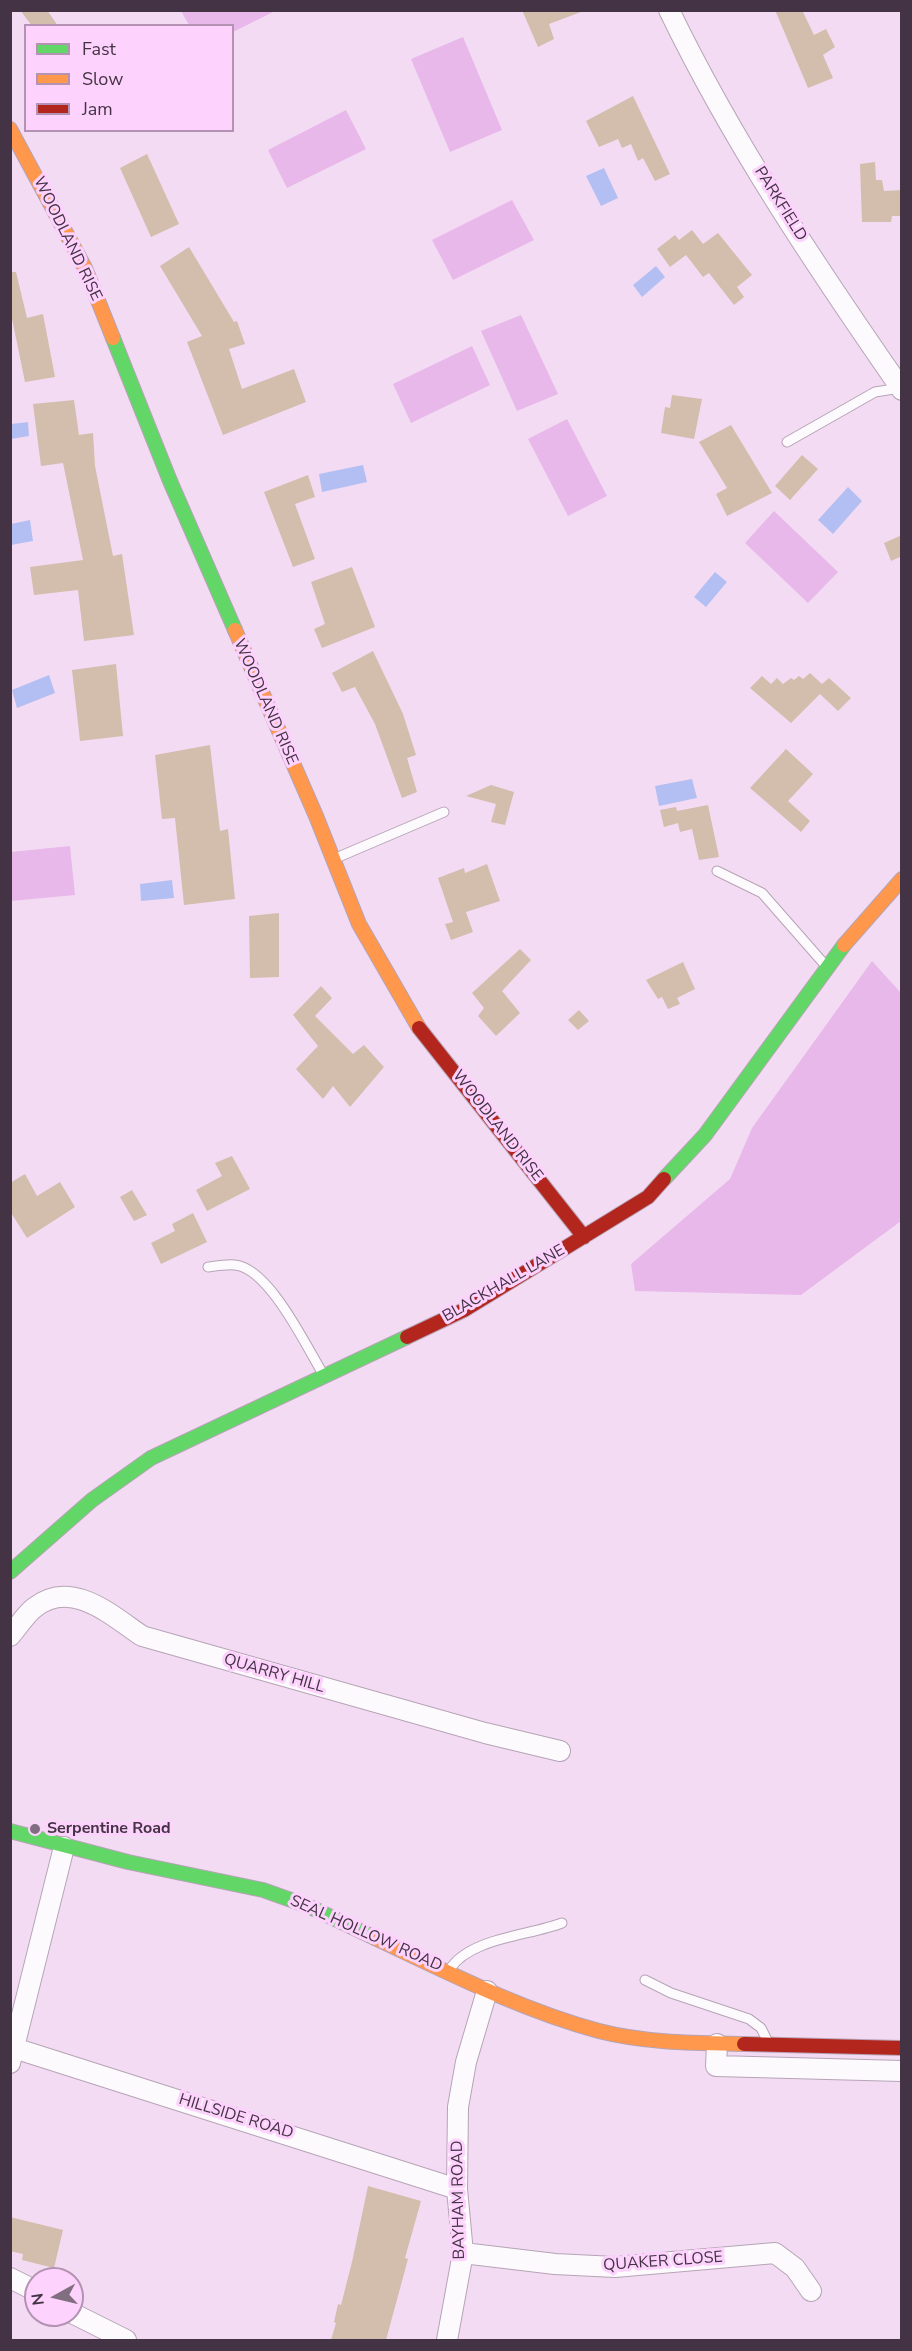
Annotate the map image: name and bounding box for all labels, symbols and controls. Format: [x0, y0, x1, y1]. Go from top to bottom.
legend [24, 24, 234, 132]
text: Fast [82, 37, 116, 61]
text: Slow [82, 67, 123, 91]
text: Jam [82, 97, 113, 121]
street label: PARKFIELD [750, 163, 810, 245]
street label: WOODLAND RISE [29, 174, 105, 304]
street label: WOODLAND RISE [229, 636, 301, 768]
street label: WOODLAND RISE [448, 1067, 546, 1185]
street label: BLACKHALL LANE [439, 1241, 569, 1327]
street label: QUARRY HILL [221, 1650, 327, 1698]
place label: Serpentine Road [47, 1819, 171, 1839]
marker: Serpentine Road [28, 1822, 42, 1836]
street label: SEAL HOLLOW ROAD [287, 1892, 445, 1976]
street label: HILLSIDE ROAD [176, 2090, 296, 2144]
street label: BAYHAM ROAD [448, 2140, 470, 2260]
street label: QUAKER CLOSE [602, 2248, 724, 2276]
north arrow [24, 2267, 84, 2327]
text: N [26, 2292, 50, 2307]

